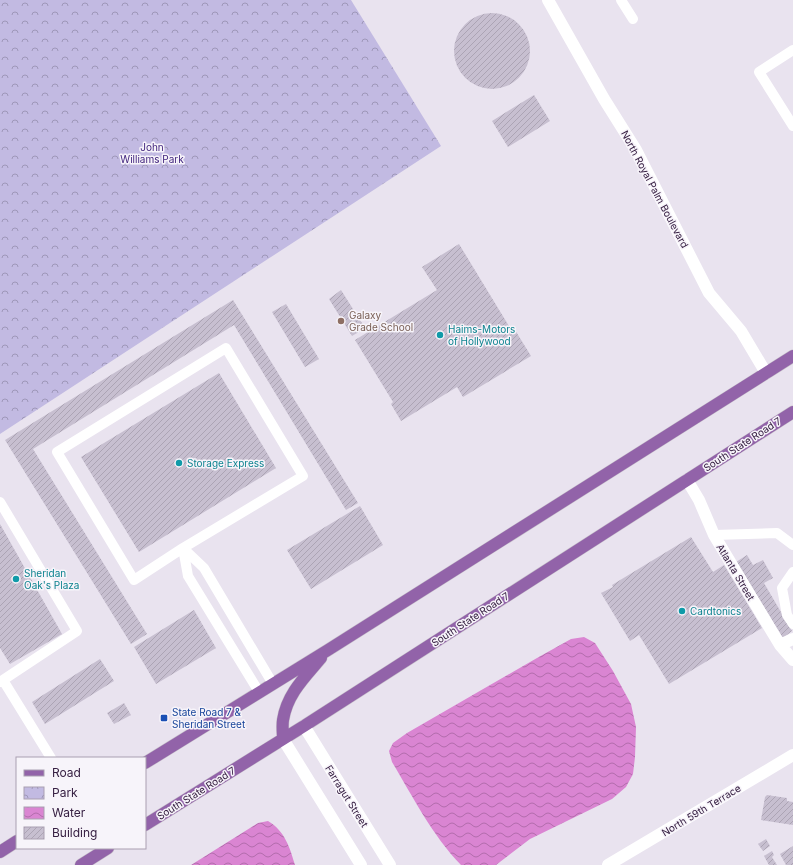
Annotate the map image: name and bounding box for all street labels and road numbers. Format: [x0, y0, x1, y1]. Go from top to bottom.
street label: North Royal Palm Boulevard [619, 128, 691, 250]
street label: South State Road 7 [701, 414, 783, 474]
street label: Atlanta Street [714, 542, 758, 603]
street label: South State Road 7 [429, 589, 511, 649]
street label: Farragut Street [323, 763, 371, 830]
street label: South State Road 7 [155, 764, 238, 822]
street label: North 59th Terrace [659, 782, 743, 838]

